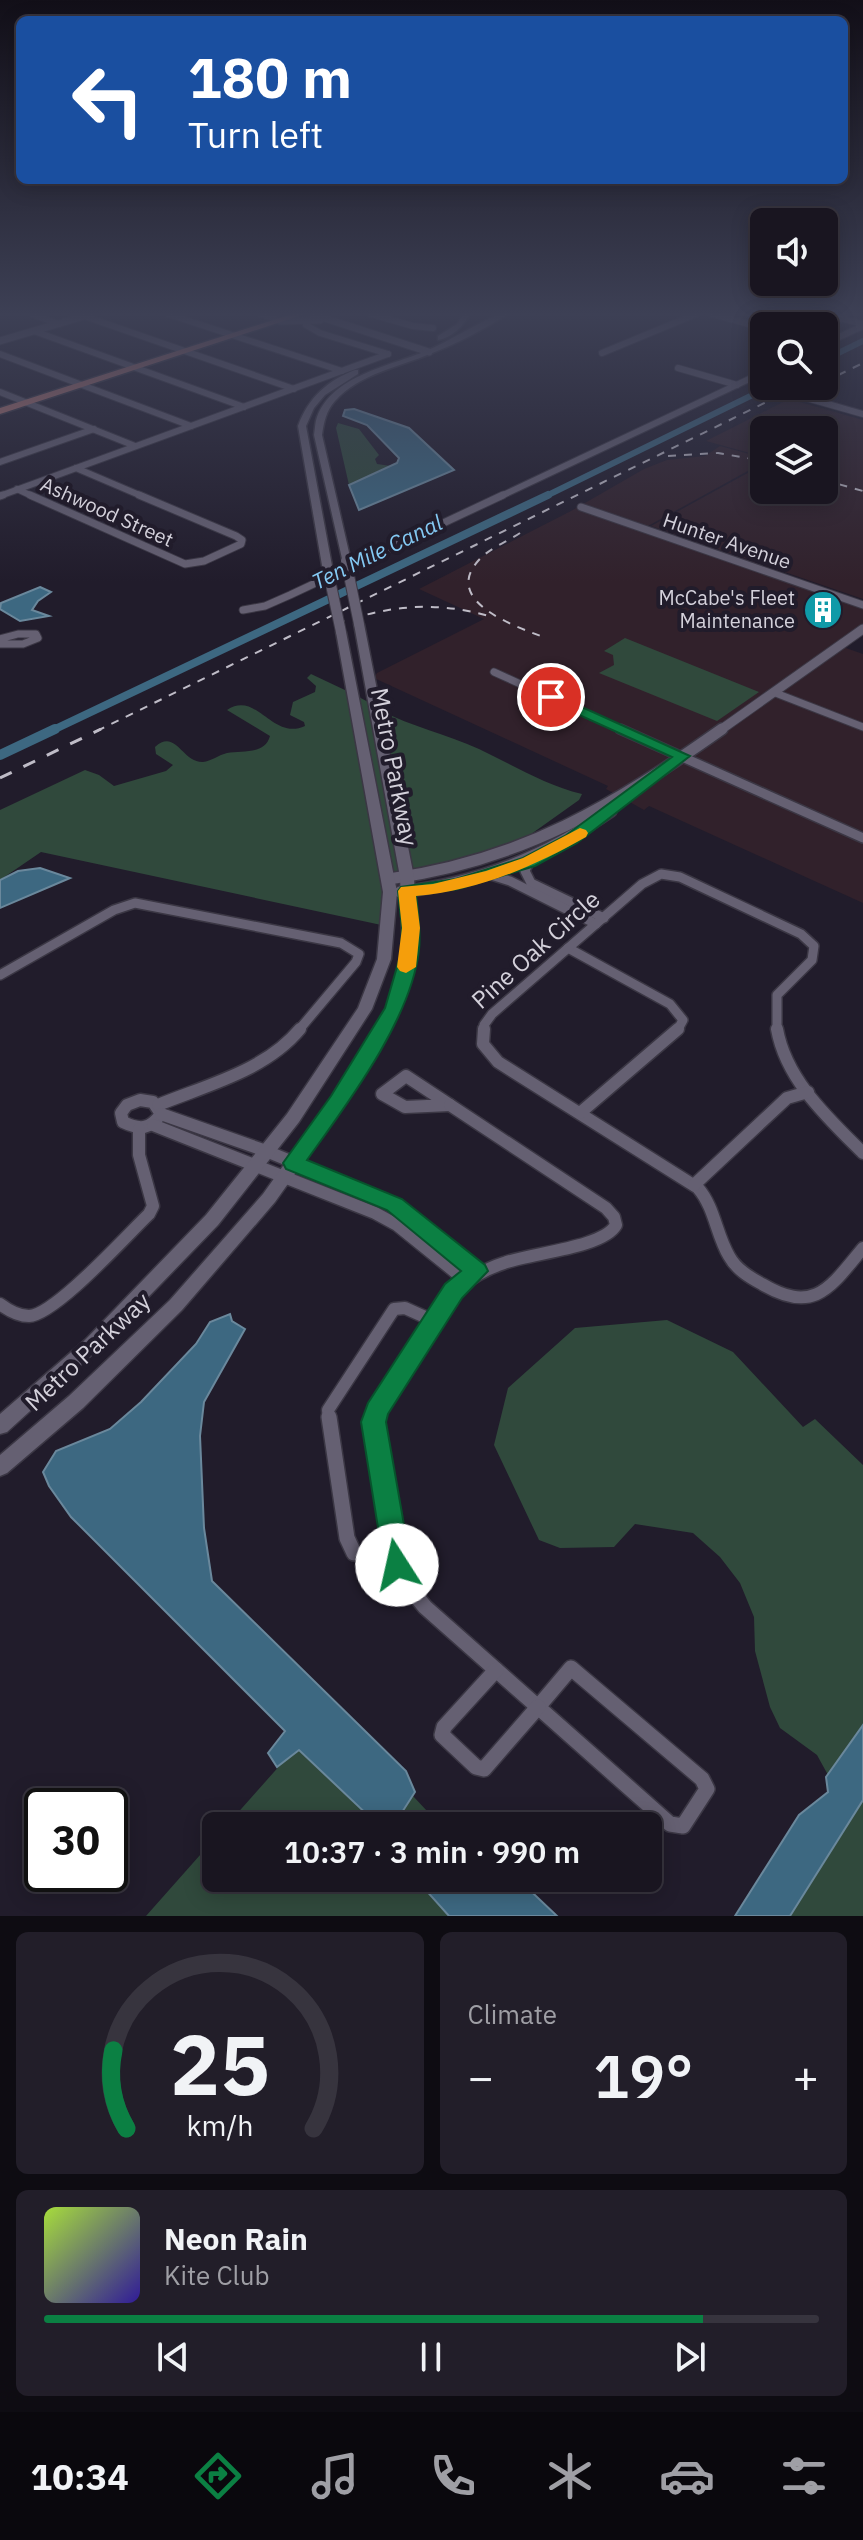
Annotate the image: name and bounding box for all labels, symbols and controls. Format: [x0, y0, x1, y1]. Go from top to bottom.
text: 180 m [188, 41, 352, 113]
icon: left [56, 48, 160, 152]
text: Turn left [188, 111, 323, 158]
map controls [750, 208, 838, 504]
button: sound [750, 208, 838, 296]
button: search [750, 312, 838, 400]
button: layers [750, 416, 838, 504]
street label: Ashwood Street [37, 470, 178, 553]
street label: Hunter Avenue [660, 506, 795, 575]
water label: Ten Mile Canal [307, 507, 447, 596]
place label: McCabe's Fleet Maintenance [659, 584, 795, 634]
building icon: McCabe's Fleet Maintenance [802, 589, 844, 631]
pin [517, 663, 585, 731]
icon: arrive [529, 675, 573, 719]
street label: Metro Parkway [364, 685, 426, 849]
street label: Pine Oak Circle [464, 883, 606, 1016]
street label: Metro Parkway [18, 1285, 157, 1418]
position arrow [355, 1523, 439, 1607]
speed limit sign: 30 [24, 1788, 128, 1892]
text: 10:37 · 3 min · 990 m [284, 1832, 580, 1871]
text: Climate [468, 1997, 557, 2031]
text: 25 [170, 2010, 270, 2118]
text: 19° [593, 2036, 693, 2115]
text: − [468, 2048, 494, 2105]
text: + [793, 2048, 819, 2105]
text: km/h [186, 2107, 253, 2144]
text: Neon Rain [164, 2219, 308, 2258]
text: Kite Club [164, 2258, 269, 2292]
icon: previous [151, 2335, 195, 2379]
icon: pause [409, 2335, 453, 2379]
icon: next [668, 2335, 712, 2379]
icon: directions [190, 2448, 246, 2504]
icon: music [307, 2448, 363, 2504]
icon: phone [425, 2448, 481, 2504]
icon: climate [542, 2448, 598, 2504]
icon: car [659, 2448, 715, 2504]
icon: filters [776, 2448, 832, 2504]
text: 10:34 [31, 2453, 129, 2500]

